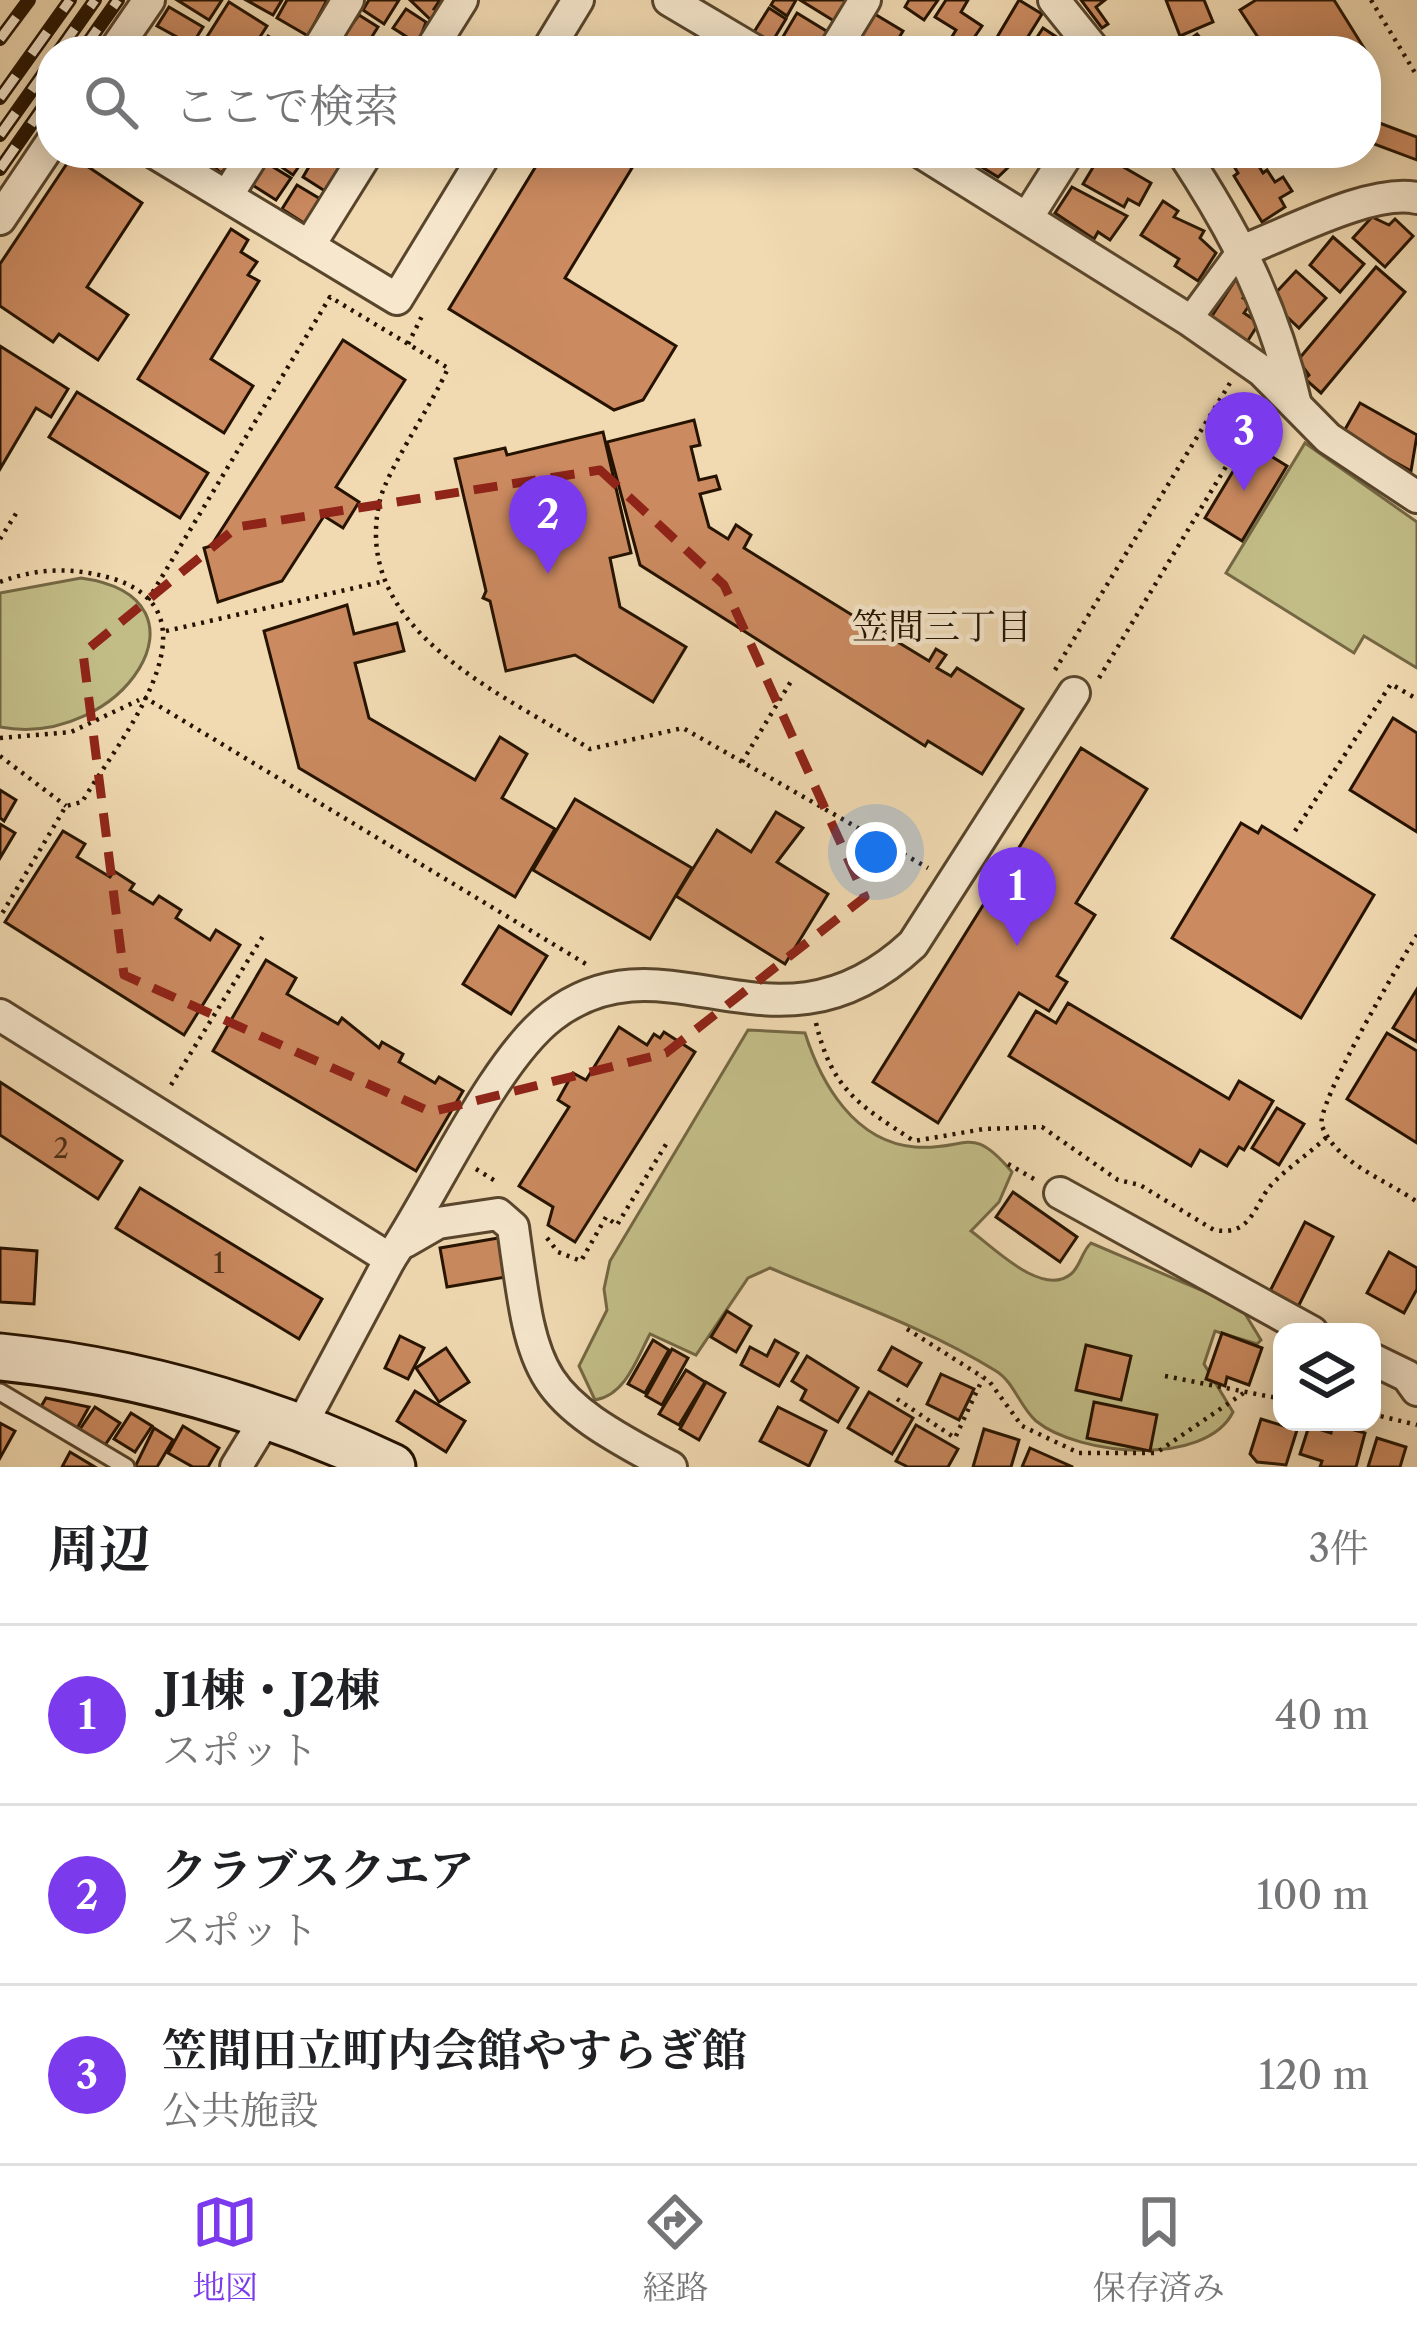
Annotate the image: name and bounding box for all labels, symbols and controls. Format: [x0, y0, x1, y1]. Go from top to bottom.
search box [36, 36, 1381, 168]
icon: search [78, 69, 144, 135]
text: ここで検索 [174, 78, 399, 134]
pin: 3 [1205, 392, 1283, 491]
pin: 2 [509, 475, 587, 574]
district label: 笠間三丁目 [852, 604, 1032, 648]
your location [846, 822, 906, 882]
pin: 1 [978, 847, 1056, 946]
house number: 2 [53, 1132, 69, 1165]
house number: 1 [213, 1247, 225, 1280]
map controls [1273, 1323, 1381, 1431]
button: layers [1273, 1323, 1381, 1431]
text: 周辺 [48, 1518, 150, 1580]
text: 3件 [1309, 1524, 1369, 1572]
text: J1棟・J2棟 [162, 1662, 380, 1718]
text: 1 [78, 1691, 96, 1739]
text: 40 m [1275, 1691, 1369, 1739]
text: スポット [162, 1726, 318, 1774]
text: クラブスクエア [162, 1842, 474, 1898]
text: 2 [75, 1871, 99, 1919]
text: 100 m [1256, 1871, 1369, 1919]
text: スポット [162, 1906, 318, 1954]
text: 笠間田立町内会館やすらぎ館 [162, 2022, 747, 2078]
text: 3 [76, 2051, 98, 2099]
text: 120 m [1259, 2051, 1369, 2099]
text: 公共施設 [162, 2086, 318, 2134]
tab: 地図 [192, 2189, 258, 2308]
tab: 経路 [642, 2189, 708, 2308]
tab: 保存済み [1093, 2189, 1225, 2308]

